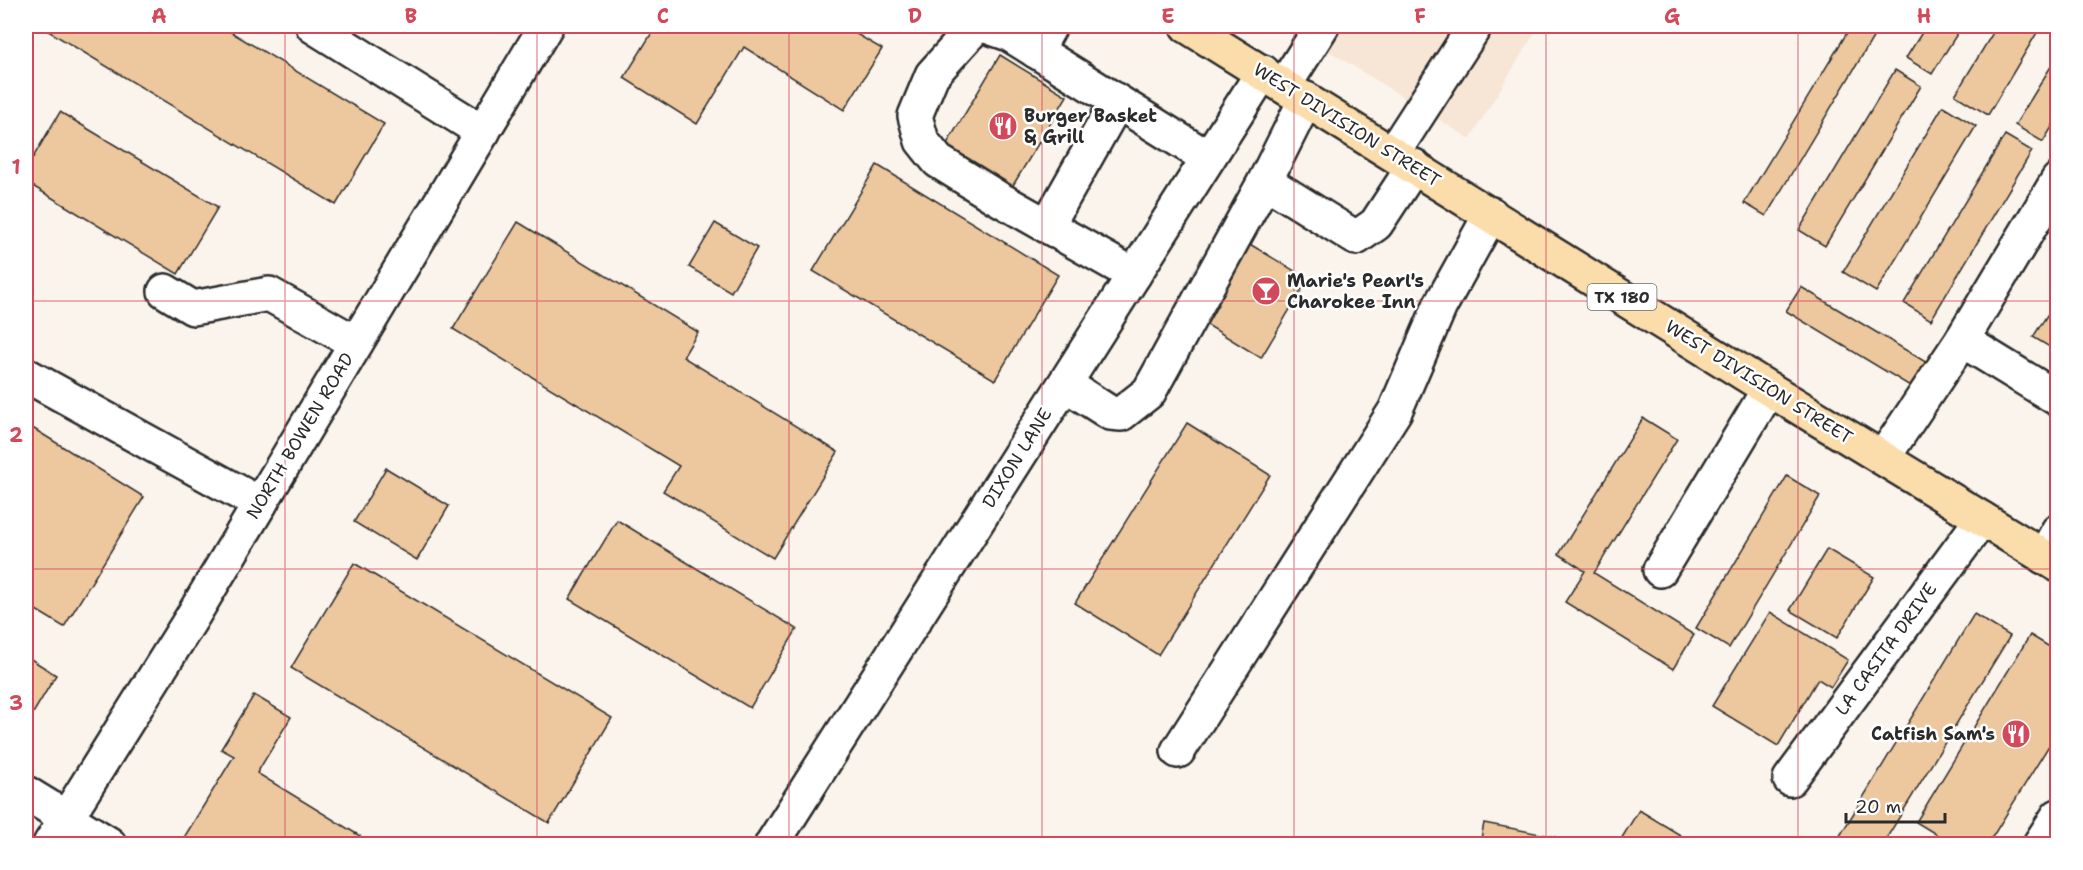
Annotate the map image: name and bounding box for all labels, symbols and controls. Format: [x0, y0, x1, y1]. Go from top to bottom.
text: A [151, 3, 167, 29]
text: B [405, 3, 417, 29]
text: C [657, 3, 669, 29]
text: D [908, 3, 922, 29]
text: E [1161, 3, 1175, 29]
text: F [1414, 3, 1426, 29]
text: G [1664, 3, 1680, 29]
text: H [1917, 3, 1931, 29]
street label: WEST DIVISION STREET [1249, 57, 1445, 193]
place label: Burger Basket & Grill [1024, 104, 1157, 149]
restaurant icon: Burger Basket & Grill [987, 110, 1019, 142]
text: 1 [11, 154, 21, 180]
place label: Marie's Pearl's Charokee Inn [1287, 269, 1424, 314]
bar icon: Marie's Pearl's Charokee Inn [1250, 275, 1282, 307]
road number: TX 180 [1588, 284, 1656, 310]
street label: WEST DIVISION STREET [1661, 314, 1857, 450]
street label: NORTH BOWEN ROAD [241, 348, 359, 524]
street label: DIXON LANE [977, 404, 1057, 512]
text: 2 [9, 422, 23, 448]
street label: LA CASITA DRIVE [1830, 578, 1942, 720]
text: 3 [9, 690, 23, 716]
restaurant icon: Catfish Sam's [2000, 718, 2032, 750]
place label: Catfish Sam's [1871, 722, 1995, 746]
scale bar [1846, 786, 1945, 824]
text: 20 m [1855, 795, 1901, 819]

